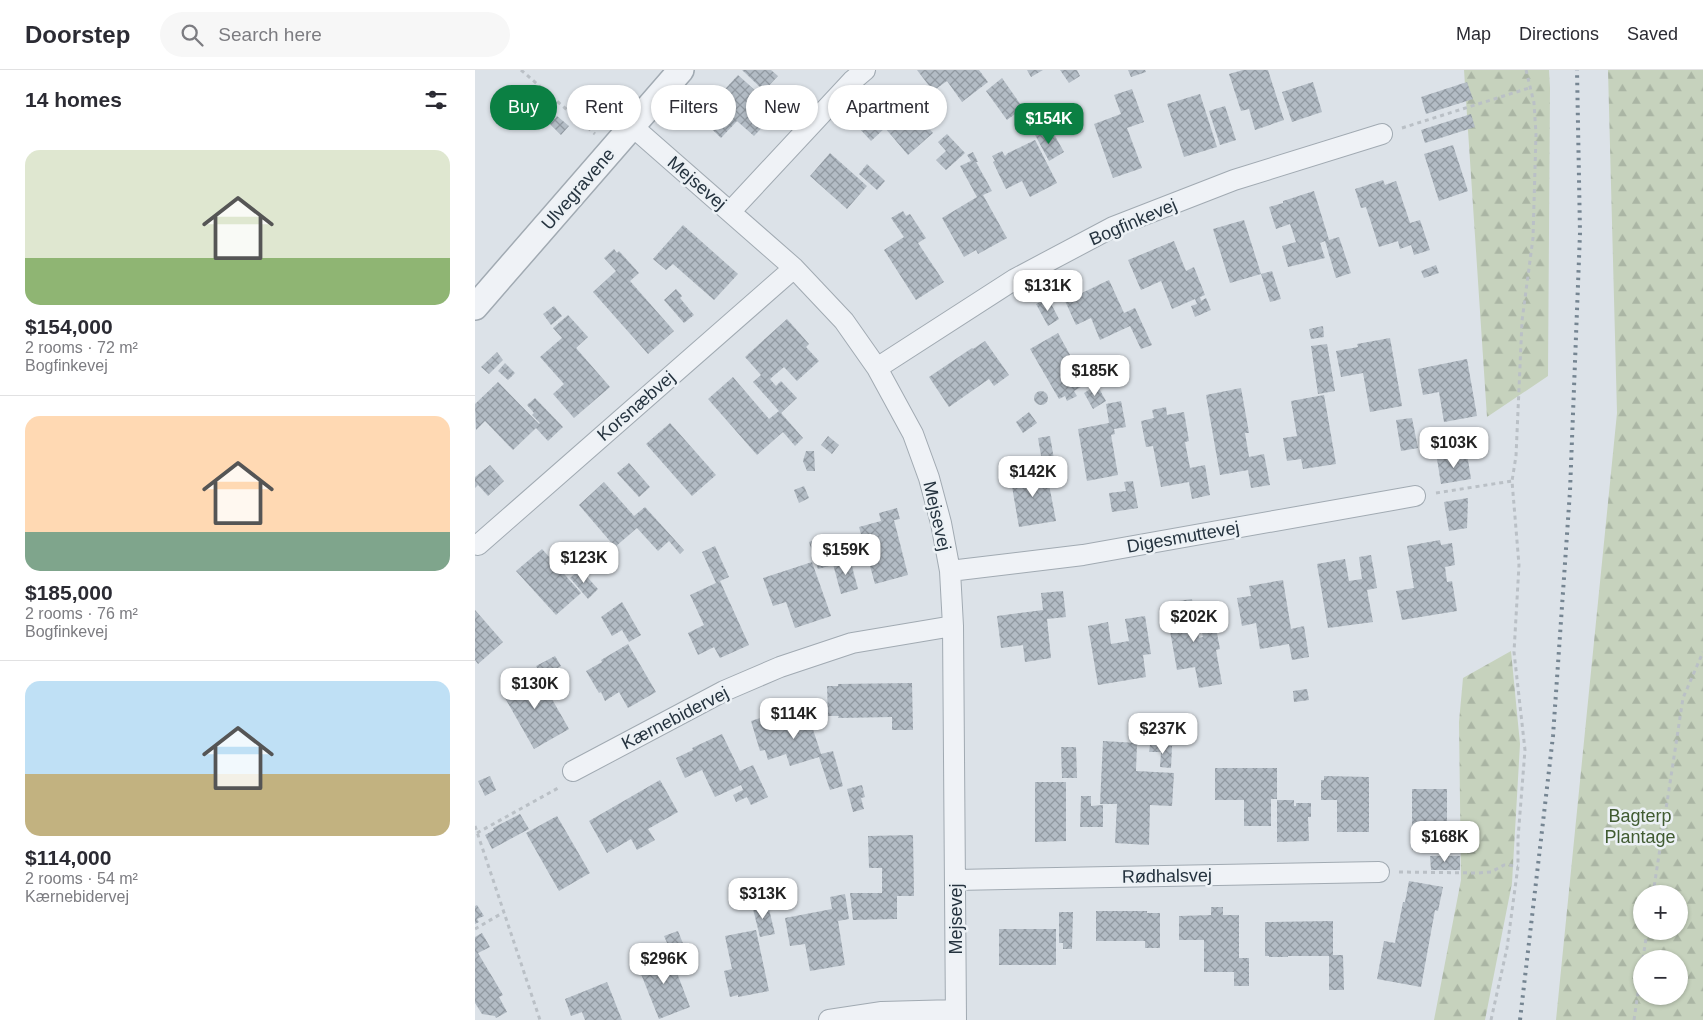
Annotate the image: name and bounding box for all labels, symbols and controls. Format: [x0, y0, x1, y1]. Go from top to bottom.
search box [160, 12, 510, 57]
text: Doorstep [25, 21, 130, 48]
icon: search [178, 21, 206, 49]
text: Search here [218, 24, 322, 45]
text: Map [1456, 24, 1491, 44]
text: Directions [1519, 24, 1599, 44]
text: Saved [1627, 24, 1678, 44]
chip: Buy [490, 85, 557, 130]
chip: Rent [567, 85, 641, 130]
chip: Filters [651, 85, 736, 130]
chip: New [746, 85, 818, 130]
chip: Apartment [828, 85, 947, 130]
icon: filters [422, 86, 450, 114]
text: 14 homes [25, 88, 122, 111]
pin: $154K [1014, 102, 1084, 145]
text: $154K [1025, 110, 1073, 127]
street label: Ulvegravene [537, 144, 619, 234]
street label: Mejsevej [664, 152, 730, 214]
icon: home [193, 183, 283, 273]
street label: Bogfinkevej [1086, 195, 1180, 249]
pin: $131K [1013, 270, 1083, 312]
text: $131K [1024, 277, 1072, 294]
text: $154,000 [25, 315, 113, 338]
text: 2 rooms · 72 m² [25, 339, 138, 356]
pin: $185K [1060, 354, 1130, 397]
text: Bogfinkevej [25, 357, 108, 374]
text: $185K [1071, 362, 1119, 379]
street label: Korsnæbvej [593, 367, 679, 445]
pin: $103K [1419, 426, 1489, 469]
text: $103K [1430, 434, 1478, 451]
icon: home [193, 448, 283, 538]
pin: $142K [998, 456, 1068, 498]
text: $142K [1009, 463, 1057, 480]
street label: Mejsevej [919, 479, 955, 553]
street label: Digesmuttevej [1125, 517, 1241, 557]
pin: $159K [811, 534, 881, 576]
text: $159K [822, 541, 870, 558]
pin: $123K [549, 542, 619, 584]
text: $123K [560, 549, 608, 566]
text: $185,000 [25, 581, 113, 604]
pin: $202K [1159, 600, 1229, 643]
text: 2 rooms · 76 m² [25, 605, 138, 622]
text: $202K [1170, 608, 1218, 625]
text: Bogfinkevej [25, 623, 108, 640]
pin: $130K [500, 668, 570, 710]
text: $130K [511, 675, 559, 692]
street label: Kærnebidervej [618, 683, 732, 753]
pin: $114K [759, 698, 829, 740]
text: $114K [771, 705, 817, 722]
pin: $237K [1128, 712, 1198, 755]
icon: home [193, 713, 283, 803]
text: $237K [1139, 720, 1187, 737]
park label: Bagterp Plantage [1604, 806, 1676, 847]
pin: $168K [1410, 820, 1480, 863]
text: $168K [1421, 828, 1469, 845]
text: $114,000 [25, 846, 111, 869]
street label: Rødhalsvej [1122, 865, 1212, 887]
text: 2 rooms · 54 m² [25, 870, 138, 887]
pin: $313K [728, 878, 798, 920]
street label: Mejsevej [946, 883, 966, 955]
text: $313K [739, 885, 787, 902]
map controls [1633, 885, 1688, 1005]
button: + [1633, 885, 1688, 940]
text: Kærnebidervej [25, 888, 129, 905]
pin: $296K [629, 942, 699, 985]
text: $296K [640, 950, 688, 967]
button: − [1633, 950, 1688, 1005]

